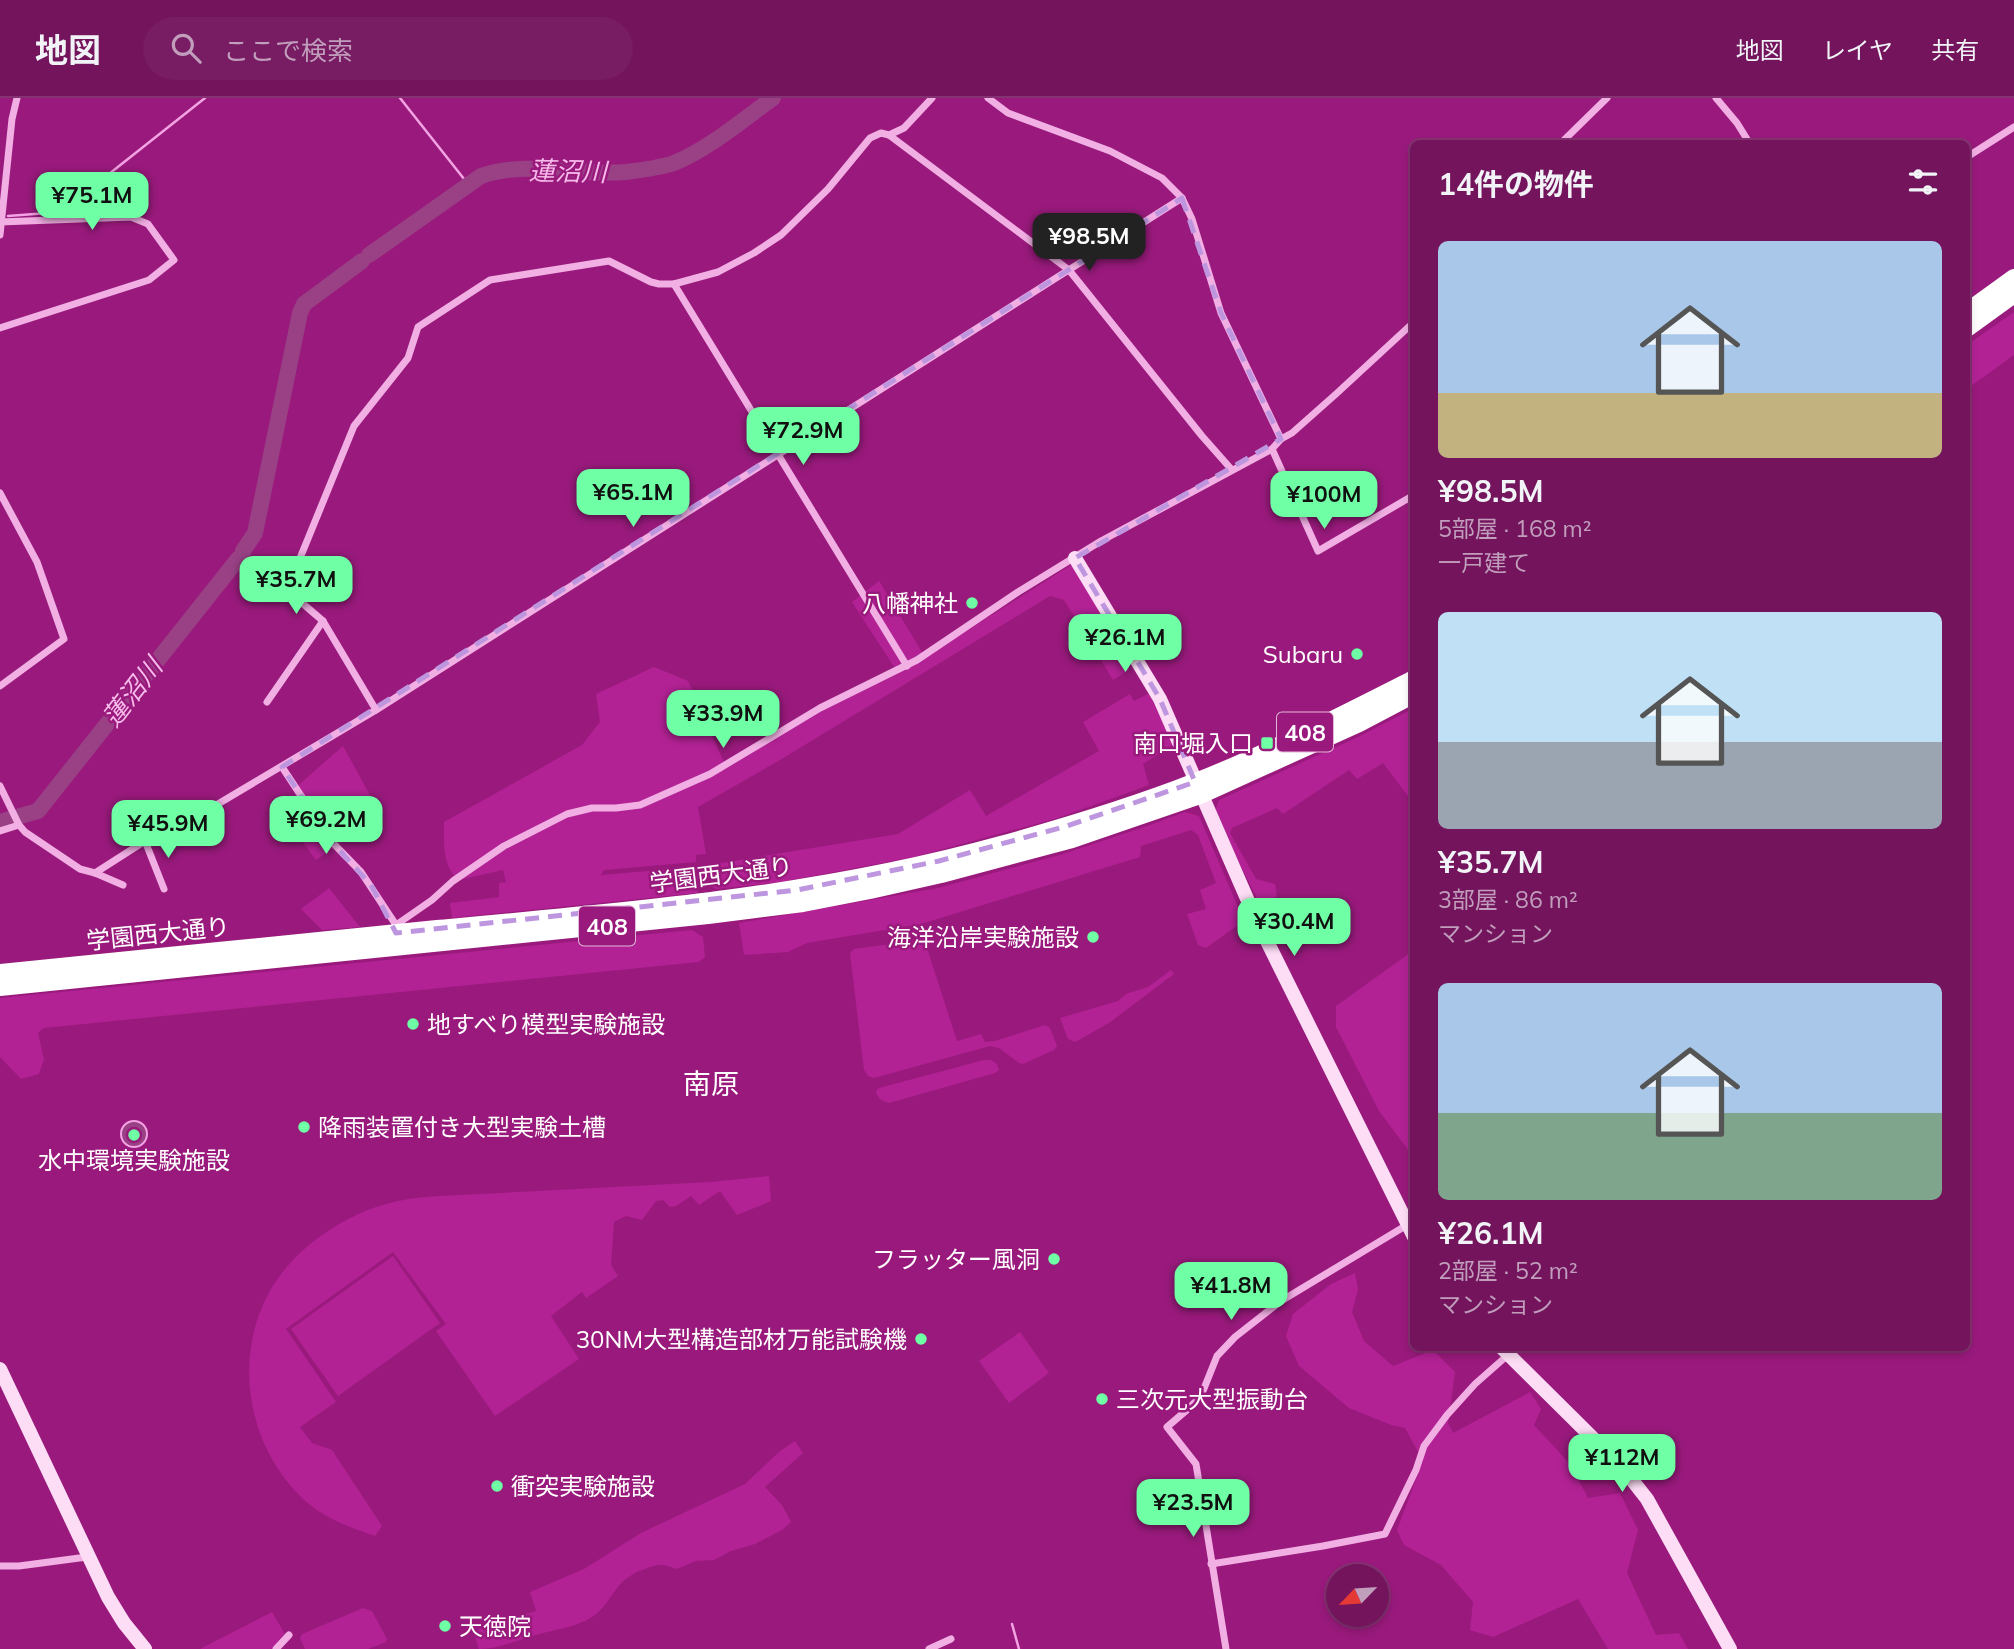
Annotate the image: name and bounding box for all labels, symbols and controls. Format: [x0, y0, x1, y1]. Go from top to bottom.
search box [143, 17, 633, 80]
text: 地図 [35, 29, 101, 70]
icon: search [167, 29, 205, 67]
text: ここで検索 [223, 34, 353, 67]
text: 地図 [1736, 35, 1784, 65]
text: レイヤ [1822, 35, 1893, 65]
text: 共有 [1931, 35, 1979, 65]
water label: 蓮沼川 [529, 154, 610, 188]
icon: filters [1904, 163, 1942, 201]
text: 14件の物件 [1438, 165, 1594, 203]
pin: ¥75.1M [35, 172, 149, 232]
text: ¥75.1M [52, 180, 132, 209]
pin: ¥98.5M [1032, 214, 1146, 273]
text: ¥98.5M [1049, 221, 1129, 250]
icon: home [1627, 287, 1753, 413]
pin: ¥72.9M [746, 408, 860, 467]
text: ¥72.9M [763, 415, 843, 444]
pin: ¥65.1M [576, 470, 690, 529]
pin: ¥100M [1275, 472, 1373, 531]
text: ¥98.5M [1438, 472, 1544, 510]
text: ¥65.1M [593, 477, 673, 506]
text: ¥100M [1286, 479, 1362, 508]
text: 5部屋 · 168 m² [1438, 514, 1591, 543]
text: 一戸建て [1438, 548, 1530, 577]
pin: ¥35.7M [239, 556, 353, 616]
text: ¥35.7M [256, 564, 336, 593]
place label: 八幡神社 [862, 588, 958, 618]
marker: 八幡神社 [964, 595, 980, 611]
pin: ¥26.1M [1068, 614, 1182, 674]
text: ¥26.1M [1085, 622, 1165, 651]
place label: Subaru [1263, 639, 1343, 669]
marker: Subaru [1349, 646, 1365, 662]
water label: 蓮沼川 [95, 649, 171, 733]
icon: home [1627, 658, 1753, 784]
pin: ¥33.9M [666, 690, 780, 750]
text: ¥33.9M [683, 698, 763, 727]
road number: 408 [1277, 712, 1333, 752]
place label: 南口堀入口 [1133, 728, 1253, 758]
marker: 南口堀入口 [1259, 735, 1275, 751]
pin: ¥69.2M [269, 796, 383, 856]
pin: ¥45.9M [111, 800, 225, 860]
text: ¥69.2M [286, 804, 366, 833]
text: ¥45.9M [128, 808, 208, 837]
text: ¥35.7M [1438, 843, 1544, 881]
street label: 学園西大通り [648, 850, 794, 898]
text: 3部屋 · 86 m² [1438, 885, 1578, 914]
pin: ¥30.4M [1237, 898, 1351, 958]
road number: 408 [579, 906, 635, 946]
text: ¥30.4M [1254, 906, 1334, 935]
street label: 学園西大通り [85, 911, 231, 955]
text: マンション [1438, 919, 1553, 948]
place label: 海洋沿岸実験施設 [887, 922, 1079, 952]
marker: 海洋沿岸実験施設 [1085, 929, 1101, 945]
place label: 地すべり模型実験施設 [427, 1009, 665, 1039]
marker: 地すべり模型実験施設 [405, 1016, 421, 1032]
icon: home [1627, 1029, 1753, 1155]
district label: 南原 [683, 1066, 739, 1101]
place label: 降雨装置付き大型実験土槽 [318, 1112, 606, 1142]
marker: 降雨装置付き大型実験土槽 [296, 1119, 312, 1135]
marker: 水中環境実験施設 [126, 1127, 142, 1143]
place label: 水中環境実験施設 [38, 1145, 230, 1175]
text: ¥26.1M [1438, 1214, 1544, 1252]
place label: フラッター風洞 [872, 1244, 1040, 1274]
marker: フラッター風洞 [1046, 1251, 1062, 1267]
text: 2部屋 · 52 m² [1438, 1256, 1578, 1285]
pin: ¥41.8M [1174, 1262, 1288, 1322]
text: ¥41.8M [1191, 1270, 1271, 1299]
text: マンション [1438, 1290, 1553, 1319]
place label: 30NM大型構造部材万能試験機 [576, 1324, 907, 1354]
marker: 30NM大型構造部材万能試験機 [913, 1331, 929, 1347]
place label: 三次元大型振動台 [1116, 1384, 1308, 1414]
marker: 三次元大型振動台 [1094, 1391, 1110, 1407]
pin: ¥112M [1573, 1434, 1671, 1494]
text: ¥112M [1584, 1442, 1660, 1471]
place label: 衝突実験施設 [511, 1471, 655, 1501]
marker: 衝突実験施設 [489, 1478, 505, 1494]
pin: ¥23.5M [1136, 1480, 1250, 1539]
text: ¥23.5M [1153, 1487, 1233, 1516]
north arrow [1326, 1564, 1390, 1628]
map controls [1326, 1564, 1389, 1627]
place label: 天徳院 [459, 1611, 531, 1641]
marker: 天徳院 [437, 1618, 453, 1634]

